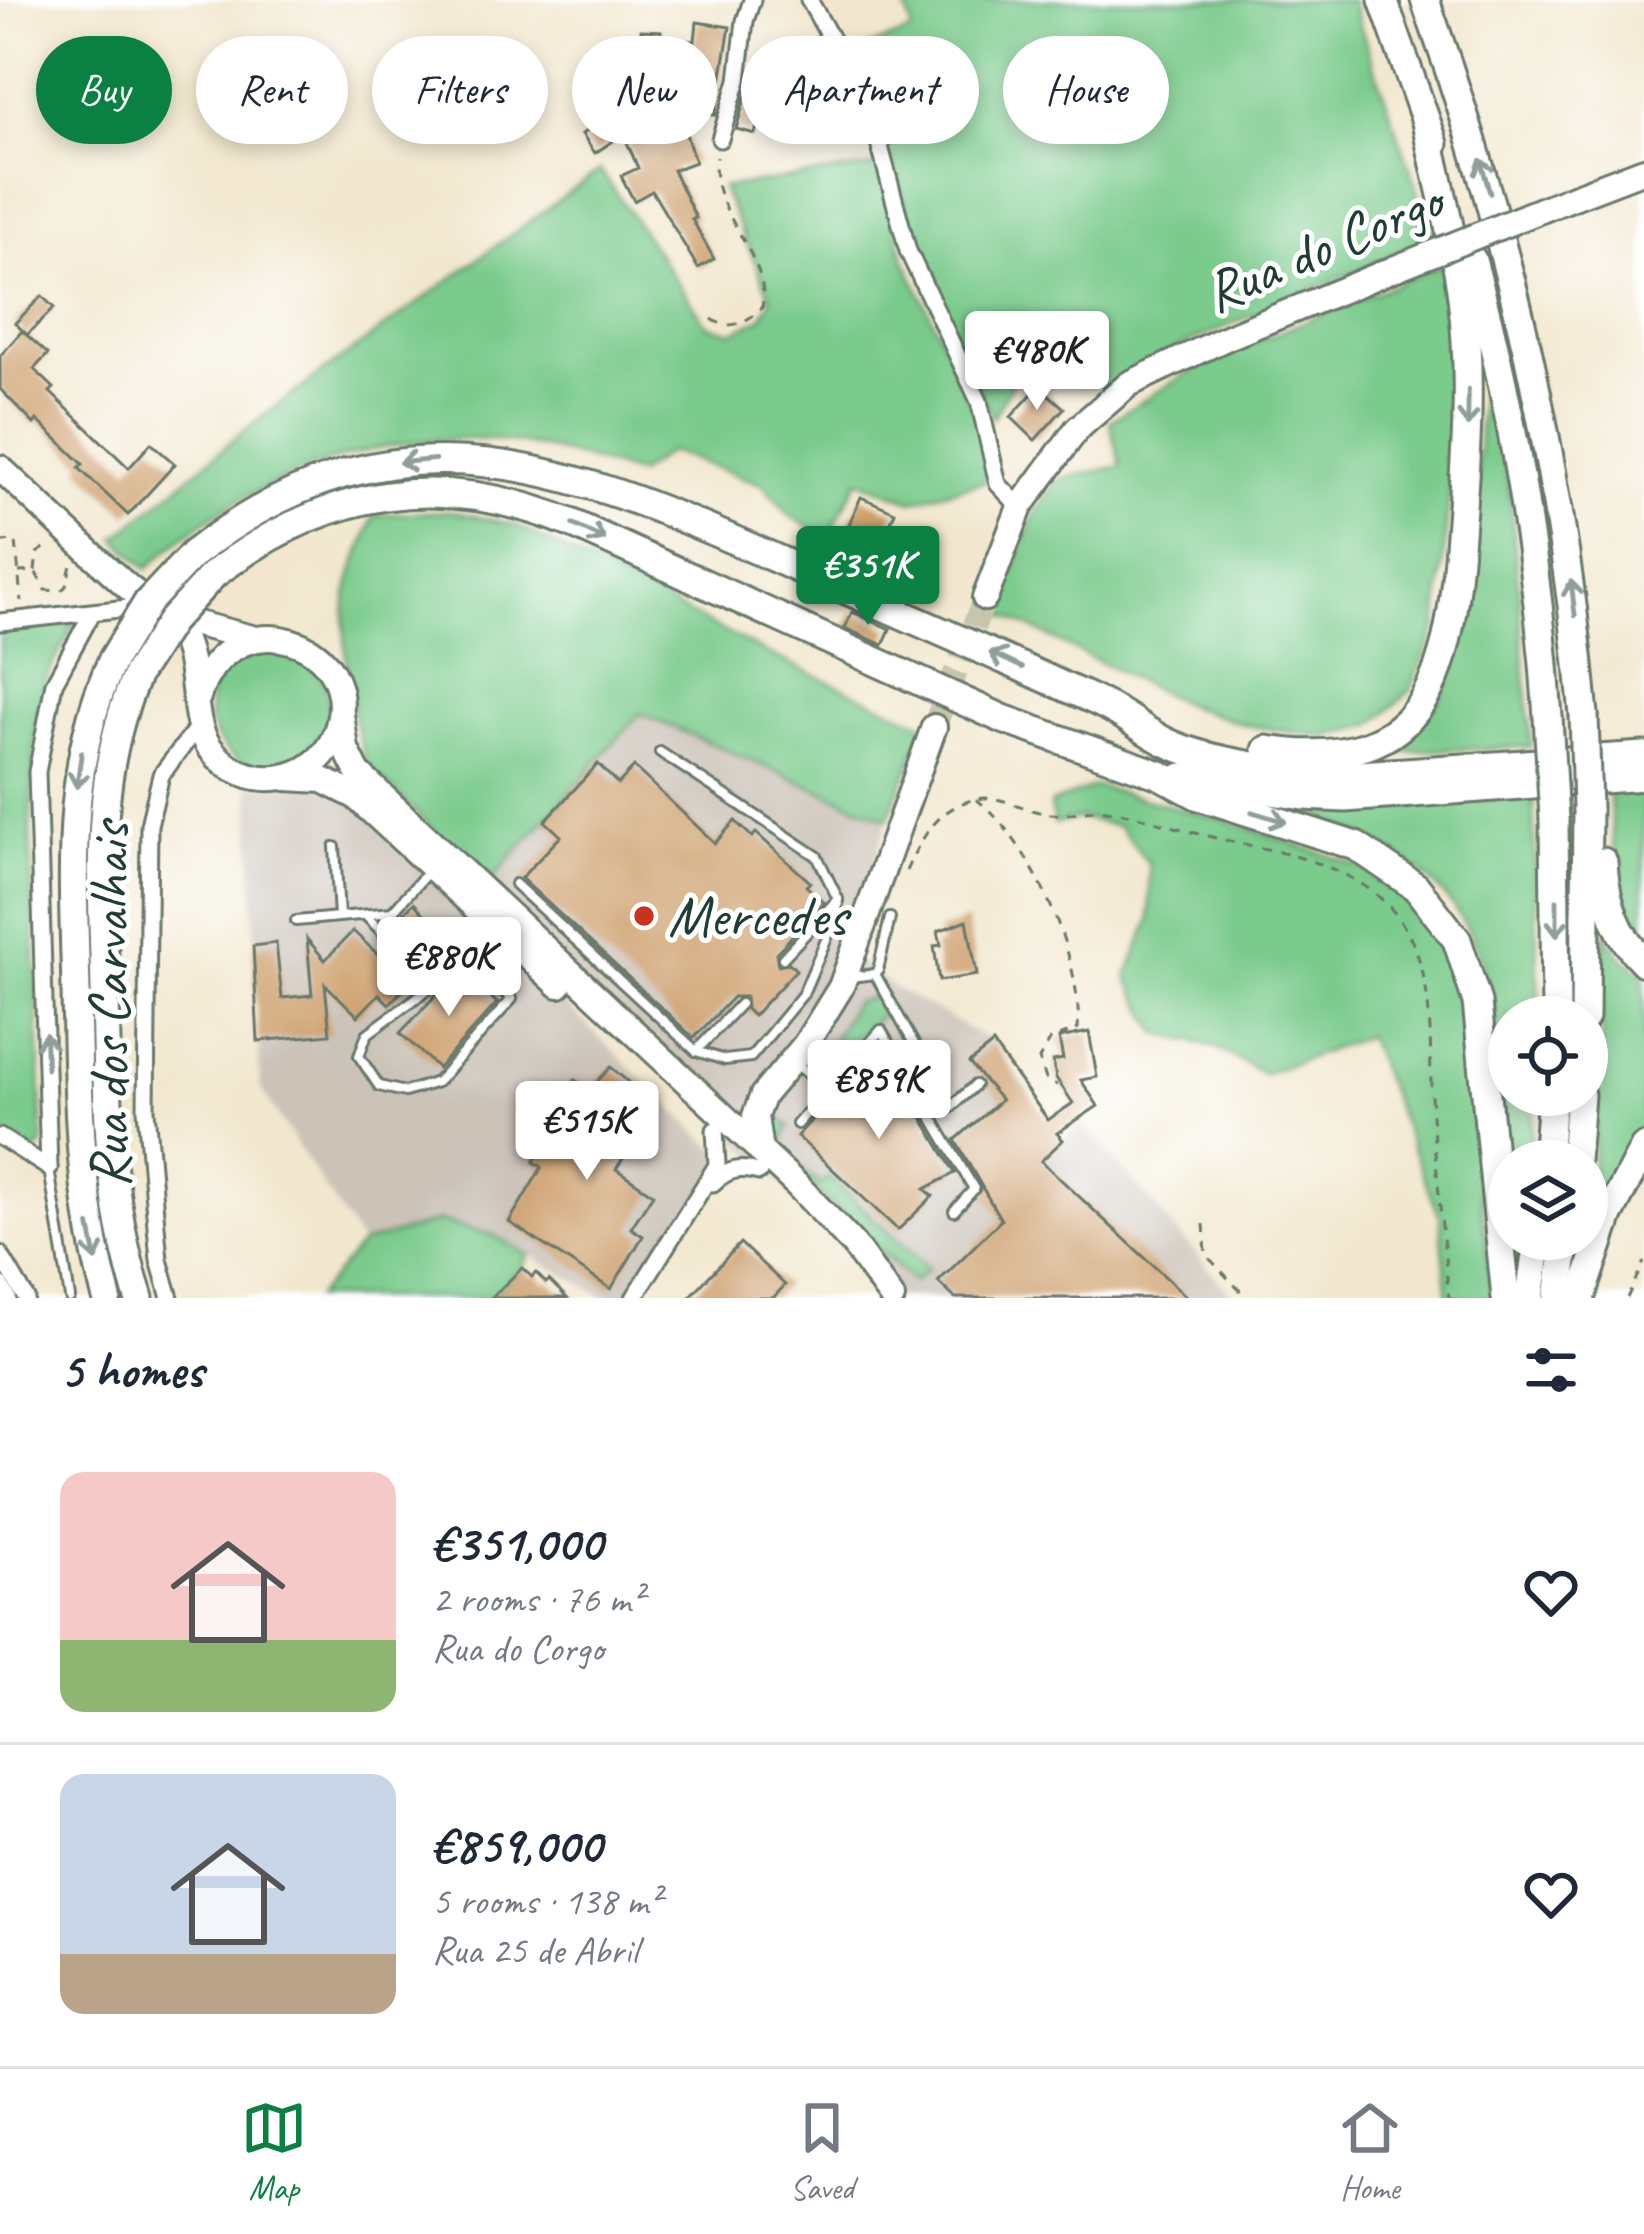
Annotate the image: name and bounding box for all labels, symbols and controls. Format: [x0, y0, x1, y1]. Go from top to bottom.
chip: Buy [36, 36, 172, 144]
chip: Rent [196, 36, 348, 144]
chip: Filters [372, 36, 548, 144]
chip: New [572, 36, 717, 144]
chip: Apartment [741, 36, 979, 144]
chip: House [1003, 36, 1169, 144]
one-way arrow [1473, 158, 1495, 196]
street label: Rua do Corgo [1193, 162, 1458, 328]
pin: €480K [953, 311, 1121, 413]
text: €480K [992, 325, 1082, 374]
one-way arrow [1456, 388, 1479, 427]
one-way arrow [398, 449, 437, 472]
one-way arrow [570, 522, 606, 544]
pin: €351K [784, 526, 952, 628]
text: €351K [823, 540, 913, 589]
one-way arrow [1561, 580, 1583, 619]
one-way arrow [989, 648, 1025, 670]
one-way arrow [67, 750, 90, 789]
one-way arrow [1249, 808, 1287, 830]
street label: Rua dos Carvalhais [73, 817, 145, 1188]
place label: Mercedes [668, 880, 853, 952]
one-way arrow [1546, 898, 1568, 937]
marker: Mercedes [631, 903, 657, 929]
pin: €880K [365, 917, 533, 1019]
text: €880K [404, 931, 494, 980]
map controls [1488, 996, 1608, 1260]
button: locate [1488, 996, 1608, 1116]
one-way arrow [34, 1032, 57, 1071]
pin: €859K [795, 1040, 963, 1142]
text: €859K [835, 1054, 923, 1103]
pin: €515K [503, 1081, 671, 1183]
text: €515K [543, 1095, 631, 1144]
button: layers [1488, 1140, 1608, 1260]
one-way arrow [83, 1222, 105, 1261]
icon: filters [1518, 1337, 1584, 1403]
text: 5 homes [60, 1338, 203, 1402]
text: €351,000 [432, 1511, 602, 1575]
icon: home [156, 1520, 300, 1664]
icon: heart [1518, 1559, 1584, 1625]
text: 2 rooms · 76 m² [432, 1575, 643, 1624]
text: Rua do Corgo [432, 1624, 604, 1673]
text: €859,000 [432, 1813, 601, 1877]
icon: home [156, 1822, 300, 1966]
icon: heart [1518, 1861, 1584, 1927]
text: 5 rooms · 138 m² [432, 1877, 660, 1926]
text: Rua 25 de Abril [432, 1926, 638, 1975]
tab: Map [241, 2095, 307, 2209]
tab: Saved [789, 2095, 855, 2209]
tab: Home [1337, 2095, 1403, 2209]

